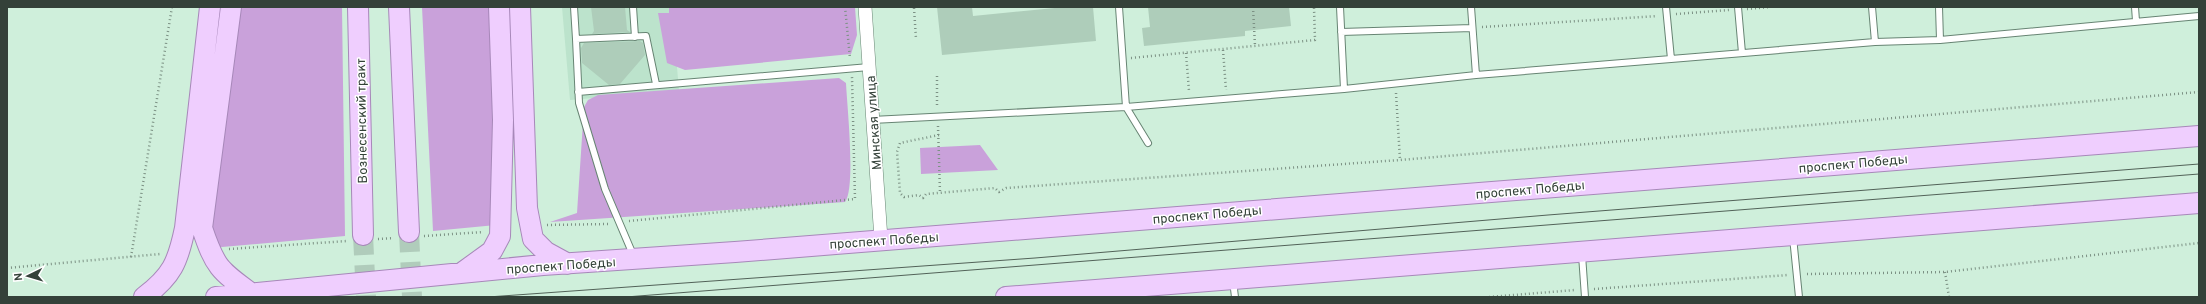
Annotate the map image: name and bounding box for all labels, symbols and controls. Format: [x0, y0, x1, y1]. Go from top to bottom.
street label: Вознесенский тракт [354, 58, 372, 184]
street label: Минская улица [864, 75, 886, 171]
street label: проспект Победы [1798, 152, 1908, 178]
street label: проспект Победы [1475, 178, 1585, 204]
street label: проспект Победы [1152, 203, 1262, 229]
street label: проспект Победы [829, 230, 939, 254]
street label: проспект Победы [506, 255, 616, 279]
north arrow [8, 256, 48, 296]
text: N [12, 272, 26, 281]

